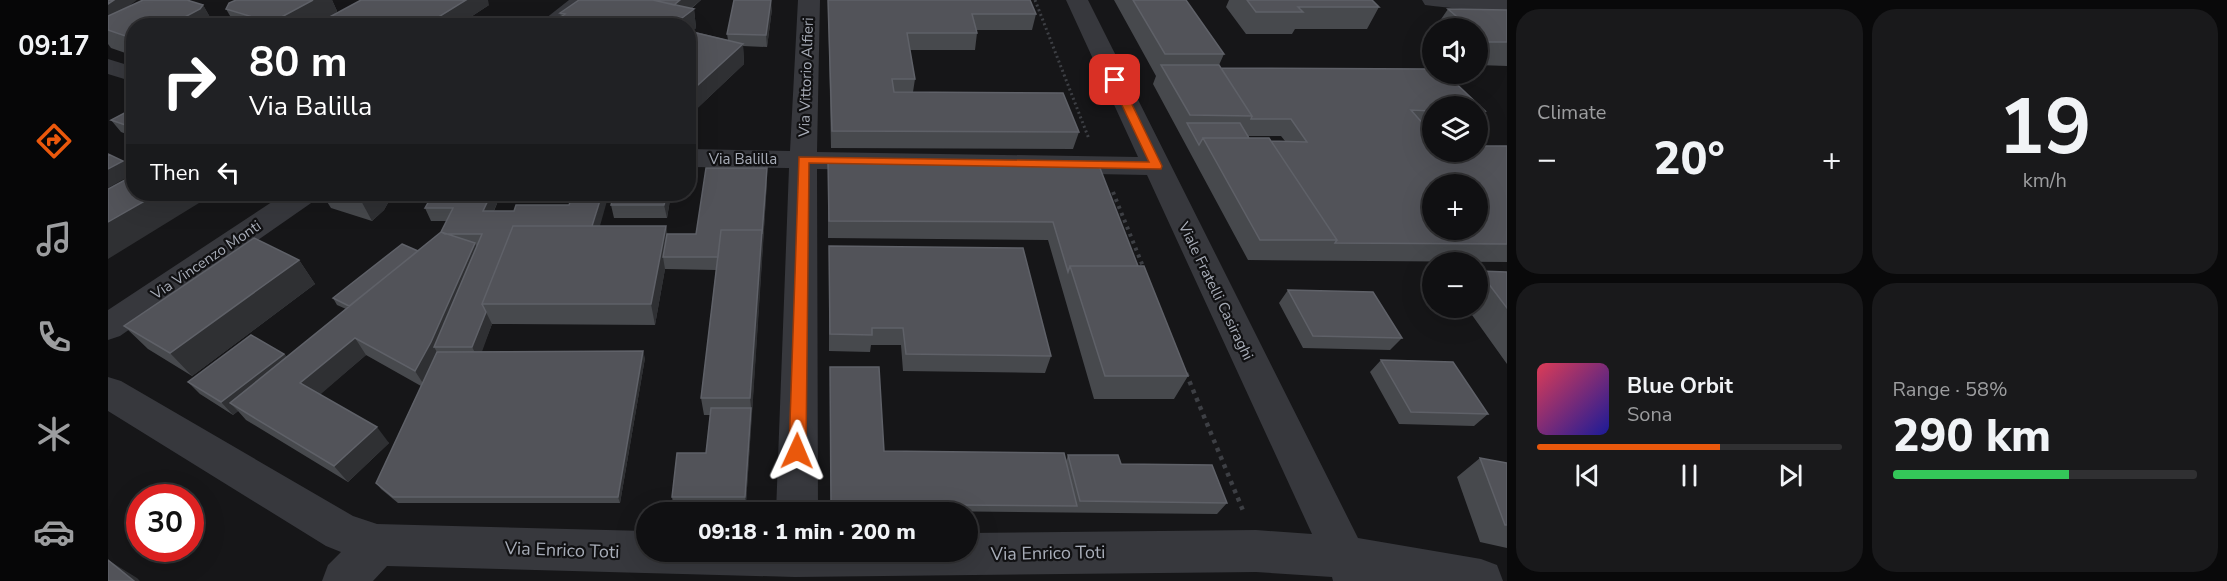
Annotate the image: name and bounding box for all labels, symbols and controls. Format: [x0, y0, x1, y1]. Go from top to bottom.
street label: Via Vittorio Alfieri [794, 17, 818, 138]
map controls [1422, 18, 1488, 318]
button: sound [1422, 18, 1488, 84]
text: 09:17 [18, 28, 90, 65]
text: 80 m [249, 34, 348, 91]
icon: right [150, 42, 228, 120]
pin [1089, 54, 1140, 105]
icon: arrive [1098, 63, 1131, 96]
text: 19 [1998, 74, 2092, 181]
text: Via Balilla [249, 88, 372, 125]
button: layers [1422, 96, 1488, 162]
text: Climate [1537, 99, 1606, 126]
icon: directions [33, 120, 75, 162]
text: 20° [1654, 129, 1725, 190]
text: − [1537, 137, 1557, 182]
text: + [1822, 137, 1842, 182]
street label: Via Balilla [708, 149, 777, 169]
icon: left [212, 156, 245, 189]
text: Then [150, 158, 200, 188]
text: km/h [2023, 167, 2067, 194]
button: + [1422, 174, 1488, 240]
street label: Via Vincenzo Monti [146, 216, 265, 305]
icon: music [33, 218, 75, 260]
street label: Viale Fratelli Casiraghi [1173, 218, 1258, 363]
button: − [1422, 252, 1488, 318]
icon: phone [33, 316, 75, 358]
text: Blue Orbit [1627, 371, 1733, 401]
text: Range · 58% [1893, 376, 2008, 403]
text: Sona [1627, 401, 1672, 428]
text: 290 km [1893, 406, 2051, 467]
icon: climate [33, 413, 75, 455]
position arrow [765, 419, 829, 483]
icon: previous [1571, 459, 1604, 492]
icon: pause [1673, 459, 1706, 492]
icon: next [1774, 459, 1807, 492]
speed limit sign: 30 [126, 484, 204, 562]
icon: car [33, 511, 75, 553]
text: 09:18 · 1 min · 200 m [698, 517, 916, 547]
street label: Via Enrico Toti [503, 536, 620, 564]
street label: Via Enrico Toti [989, 540, 1106, 566]

